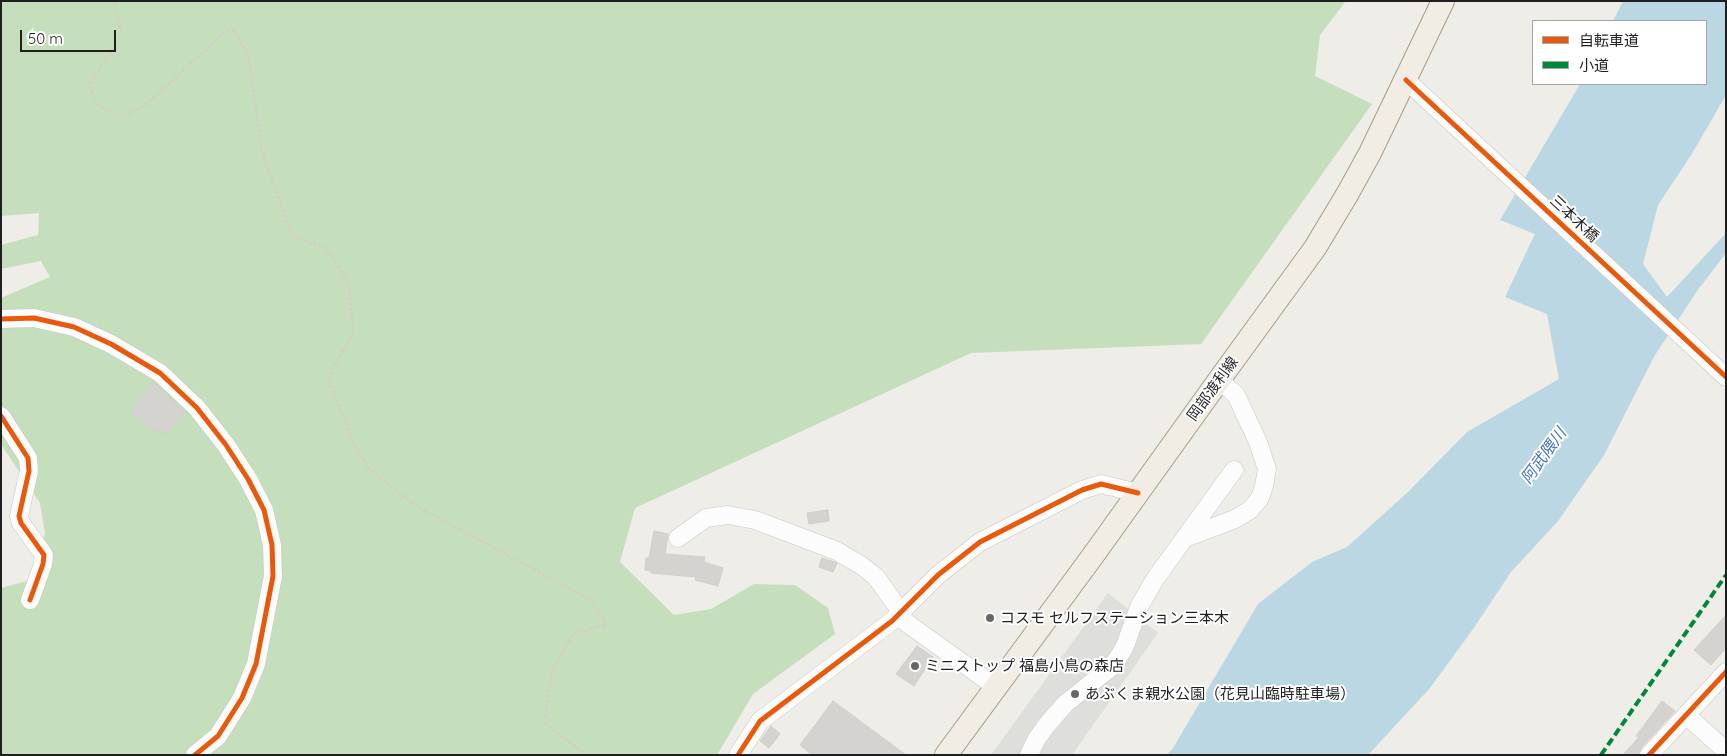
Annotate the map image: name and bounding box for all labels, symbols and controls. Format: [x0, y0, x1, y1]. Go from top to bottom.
scale bar [22, 20, 119, 52]
legend [1532, 20, 1707, 85]
text: 50 m [28, 29, 63, 48]
text: 自転車道 [1579, 31, 1639, 50]
text: 小道 [1579, 56, 1609, 75]
street label: 三本木橋 [1546, 192, 1602, 246]
street label: 岡部渡利線 [1184, 353, 1242, 425]
water label: 阿武隈川 [1517, 424, 1571, 488]
place label: コスモ セルフステーション三本木 [1000, 609, 1229, 627]
marker: コスモ セルフステーション三本木 [984, 612, 996, 624]
place label: ミニストップ 福島小鳥の森店 [925, 657, 1124, 675]
marker: ミニストップ 福島小鳥の森店 [909, 660, 921, 672]
place label: あぶくま親水公園（花見山臨時駐車場） [1085, 685, 1355, 703]
marker: あぶくま親水公園（花見山臨時駐車場） [1069, 688, 1081, 700]

